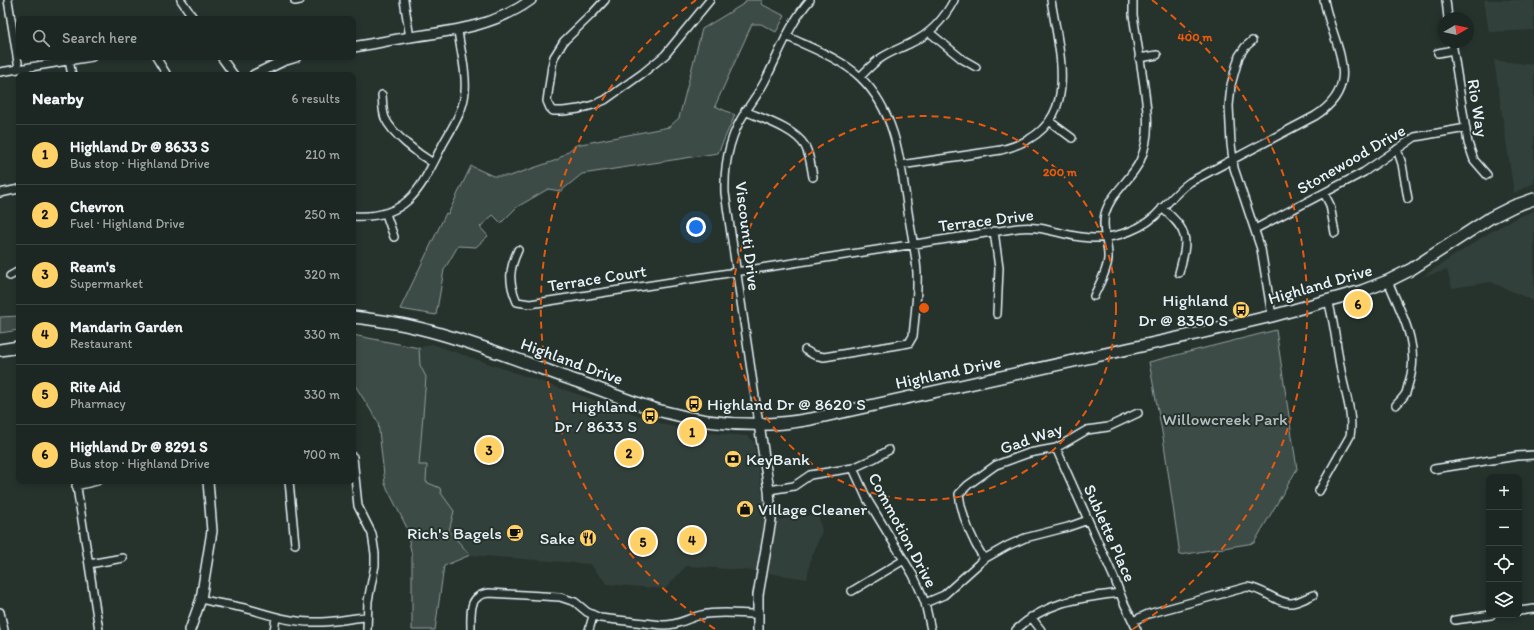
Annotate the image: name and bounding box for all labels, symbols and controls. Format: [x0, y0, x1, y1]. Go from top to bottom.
north arrow [1438, 12, 1474, 48]
search box [16, 16, 356, 60]
icon: search [30, 27, 52, 49]
text: Search here [62, 29, 137, 47]
text: 400 m [1178, 30, 1213, 44]
street label: Rio Way [1464, 78, 1492, 138]
text: Nearby [32, 88, 84, 108]
text: 6 results [292, 91, 340, 106]
street label: Stonewood Drive [1293, 120, 1409, 198]
text: Highland Dr @ 8633 S [70, 138, 209, 156]
text: 1 [42, 147, 48, 162]
text: 210 m [305, 147, 340, 162]
text: Bus stop · Highland Drive [70, 156, 210, 171]
text: 200 m [1043, 165, 1078, 179]
street label: Viscounti Drive [731, 180, 765, 292]
text: Chevron [70, 198, 124, 216]
street label: Terrace Drive [937, 204, 1035, 236]
text: 2 [42, 207, 48, 222]
text: 250 m [304, 207, 340, 222]
text: Fuel · Highland Drive [70, 216, 185, 231]
your location [686, 217, 706, 237]
text: Ream's [70, 258, 116, 276]
street label: Terrace Court [546, 260, 648, 296]
street label: Highland Drive [1266, 260, 1374, 308]
text: 3 [41, 267, 49, 282]
text: 320 m [304, 267, 340, 282]
text: Supermarket [70, 276, 143, 291]
pin: 6 [1345, 289, 1371, 319]
place label: Highland Dr @ 8350 S [1138, 290, 1228, 330]
bus stop icon: Highland Dr @ 8350 S [1231, 300, 1251, 320]
centre of rings [917, 301, 931, 315]
text: Mandarin Garden [70, 318, 183, 336]
text: 4 [41, 327, 49, 342]
text: 330 m [304, 327, 340, 342]
street label: Highland Drive [518, 333, 626, 389]
text: Restaurant [70, 336, 132, 351]
street label: Highland Drive [893, 351, 1003, 393]
text: Rite Aid [70, 378, 120, 396]
text: 5 [42, 387, 48, 402]
text: 330 m [304, 387, 340, 402]
bus stop icon: Highland Dr @ 8620 S [684, 394, 704, 414]
place label: Highland Dr @ 8620 S [707, 394, 866, 414]
text: Pharmacy [70, 396, 126, 411]
place label: Highland Dr / 8633 S [554, 396, 637, 436]
bus stop icon: Highland Dr / 8633 S [640, 406, 660, 426]
park label: Willowcreek Park [1162, 409, 1288, 429]
pin: 1 [679, 417, 705, 447]
street label: Gad Way [997, 418, 1065, 458]
pin: 3 [476, 435, 502, 465]
text: Highland Dr @ 8291 S [70, 438, 208, 456]
pin: 2 [616, 438, 642, 468]
text: 6 [42, 447, 48, 462]
text: 700 m [304, 447, 340, 462]
bank icon: KeyBank [723, 449, 743, 469]
place label: KeyBank [746, 449, 810, 469]
text: Bus stop · Highland Drive [70, 456, 210, 471]
street label: Commotion Drive [864, 469, 942, 591]
map controls [1486, 474, 1522, 618]
button: + [1486, 474, 1522, 510]
street label: Sublette Place [1080, 481, 1140, 585]
shop icon: Village Cleaner [735, 499, 755, 519]
place label: Village Cleaner [758, 499, 868, 519]
button: − [1486, 510, 1522, 546]
place label: Rich's Bagels [407, 523, 502, 543]
cafe icon: Rich's Bagels [505, 523, 525, 543]
pin: 4 [679, 525, 705, 555]
pin: 5 [630, 527, 656, 557]
place label: Sake [540, 528, 575, 548]
restaurant icon: Sake [578, 528, 598, 548]
button: locate [1486, 546, 1522, 582]
button: layers [1486, 582, 1522, 618]

